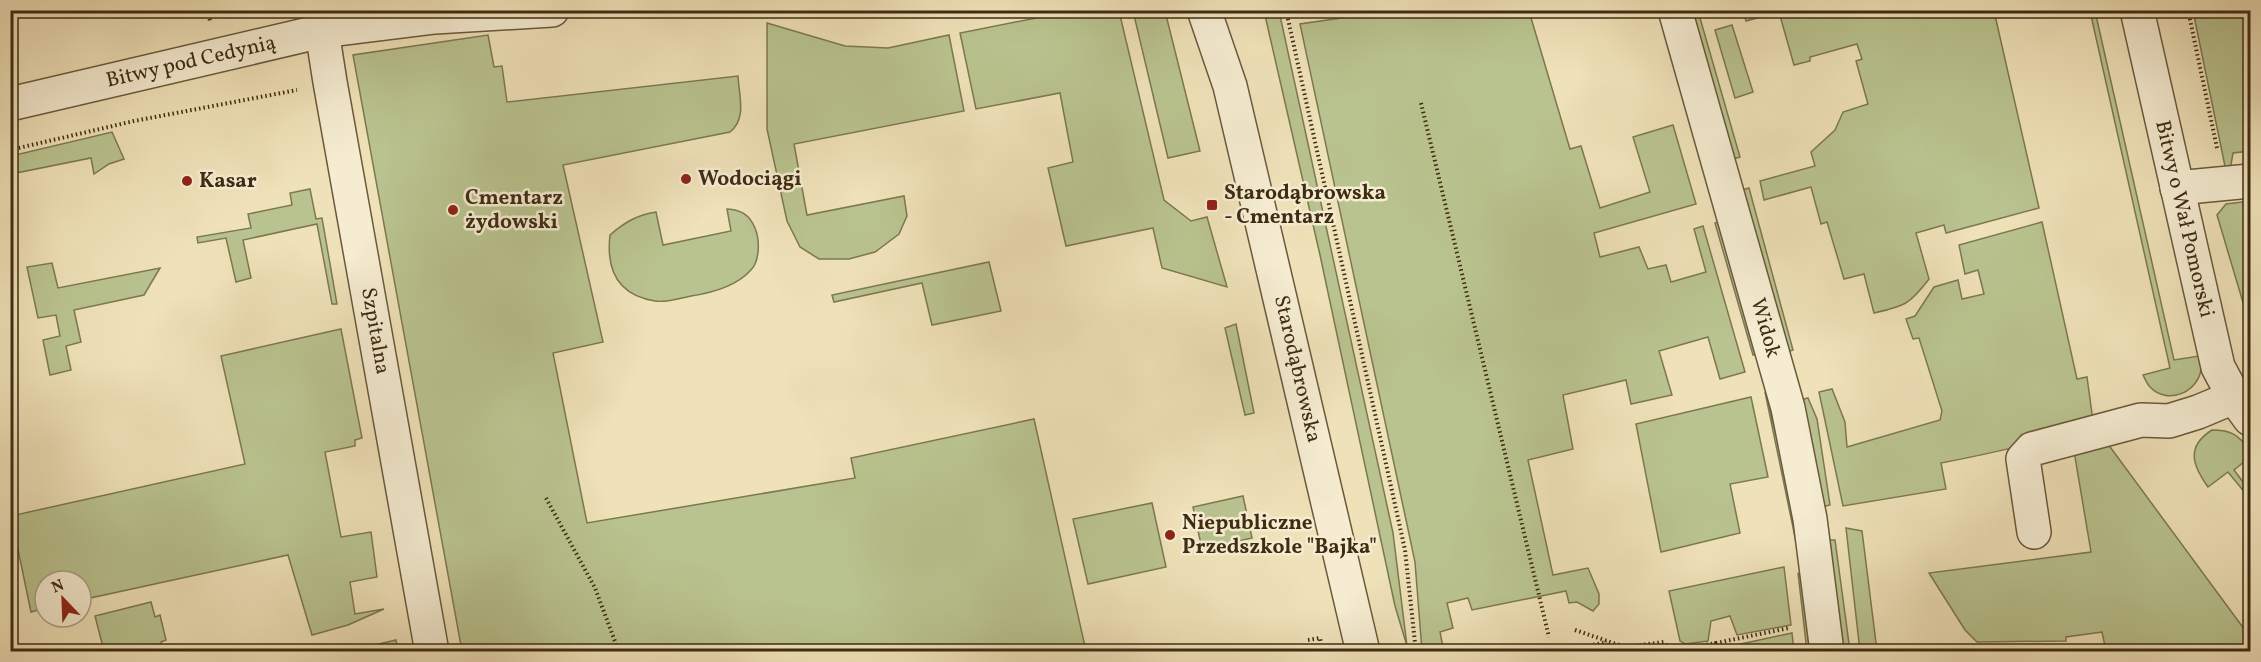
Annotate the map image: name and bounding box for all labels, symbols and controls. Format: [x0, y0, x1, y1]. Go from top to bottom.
street label: Bitwy pod Cedynią [103, 28, 279, 96]
street label: Bitwy o Wał Pomorski [2147, 118, 2221, 320]
place label: Wodociągi [698, 165, 802, 194]
place label: Kasar [199, 167, 257, 196]
marker: Wodociągi [679, 172, 693, 186]
marker: Kasar [180, 174, 194, 188]
place label: Starodąbrowska - Cmentarz [1224, 179, 1386, 232]
place label: Cmentarz żydowski [465, 184, 563, 237]
marker: Starodąbrowska - Cmentarz [1205, 198, 1219, 212]
marker: Cmentarz żydowski [446, 203, 460, 217]
street label: Szpitalna [353, 285, 397, 377]
street label: Starodąbrowska [1266, 293, 1328, 445]
street label: Widok [1743, 295, 1787, 362]
place label: Niepubliczne Przedszkole "Bajka" [1182, 509, 1377, 562]
marker: Niepubliczne Przedszkole "Bajka" [1163, 528, 1177, 542]
north arrow [33, 569, 93, 629]
text: N [48, 574, 68, 599]

